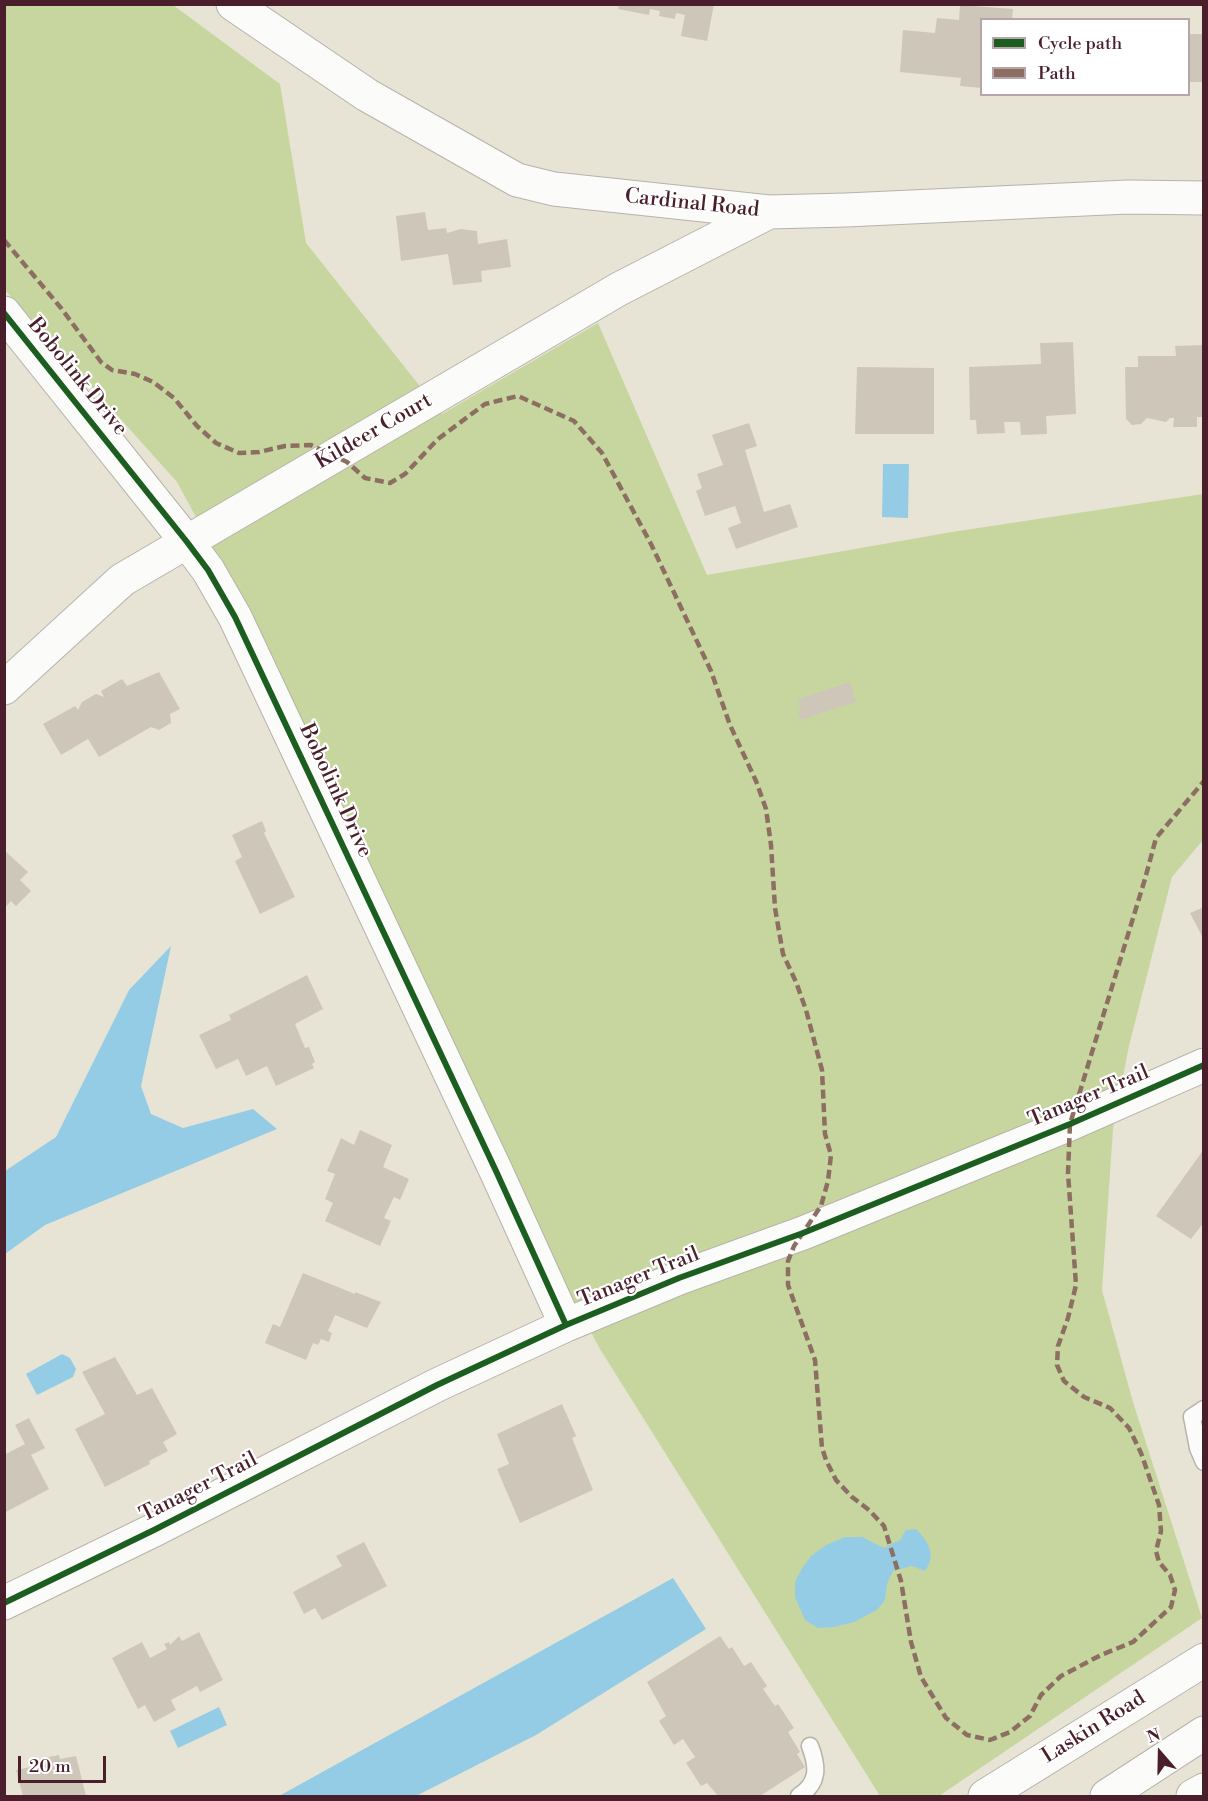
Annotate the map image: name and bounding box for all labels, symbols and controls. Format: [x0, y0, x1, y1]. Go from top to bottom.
legend [980, 18, 1190, 96]
text: Cycle path [1038, 32, 1122, 55]
text: Path [1038, 62, 1076, 85]
street label: Cardinal Road [623, 184, 761, 224]
street label: Bobolink Drive [22, 313, 132, 441]
street label: Kildeer Court [311, 389, 437, 475]
street label: Bobolink Drive [293, 720, 377, 862]
street label: Tanager Trail [1025, 1060, 1153, 1134]
street label: Tanager Trail [575, 1242, 703, 1314]
street label: Tanager Trail [136, 1448, 262, 1528]
street label: Laskin Road [1038, 1686, 1150, 1770]
north arrow [1130, 1723, 1190, 1783]
text: N [1144, 1725, 1163, 1748]
scale bar [21, 1744, 110, 1782]
text: 20 m [29, 1755, 71, 1778]

